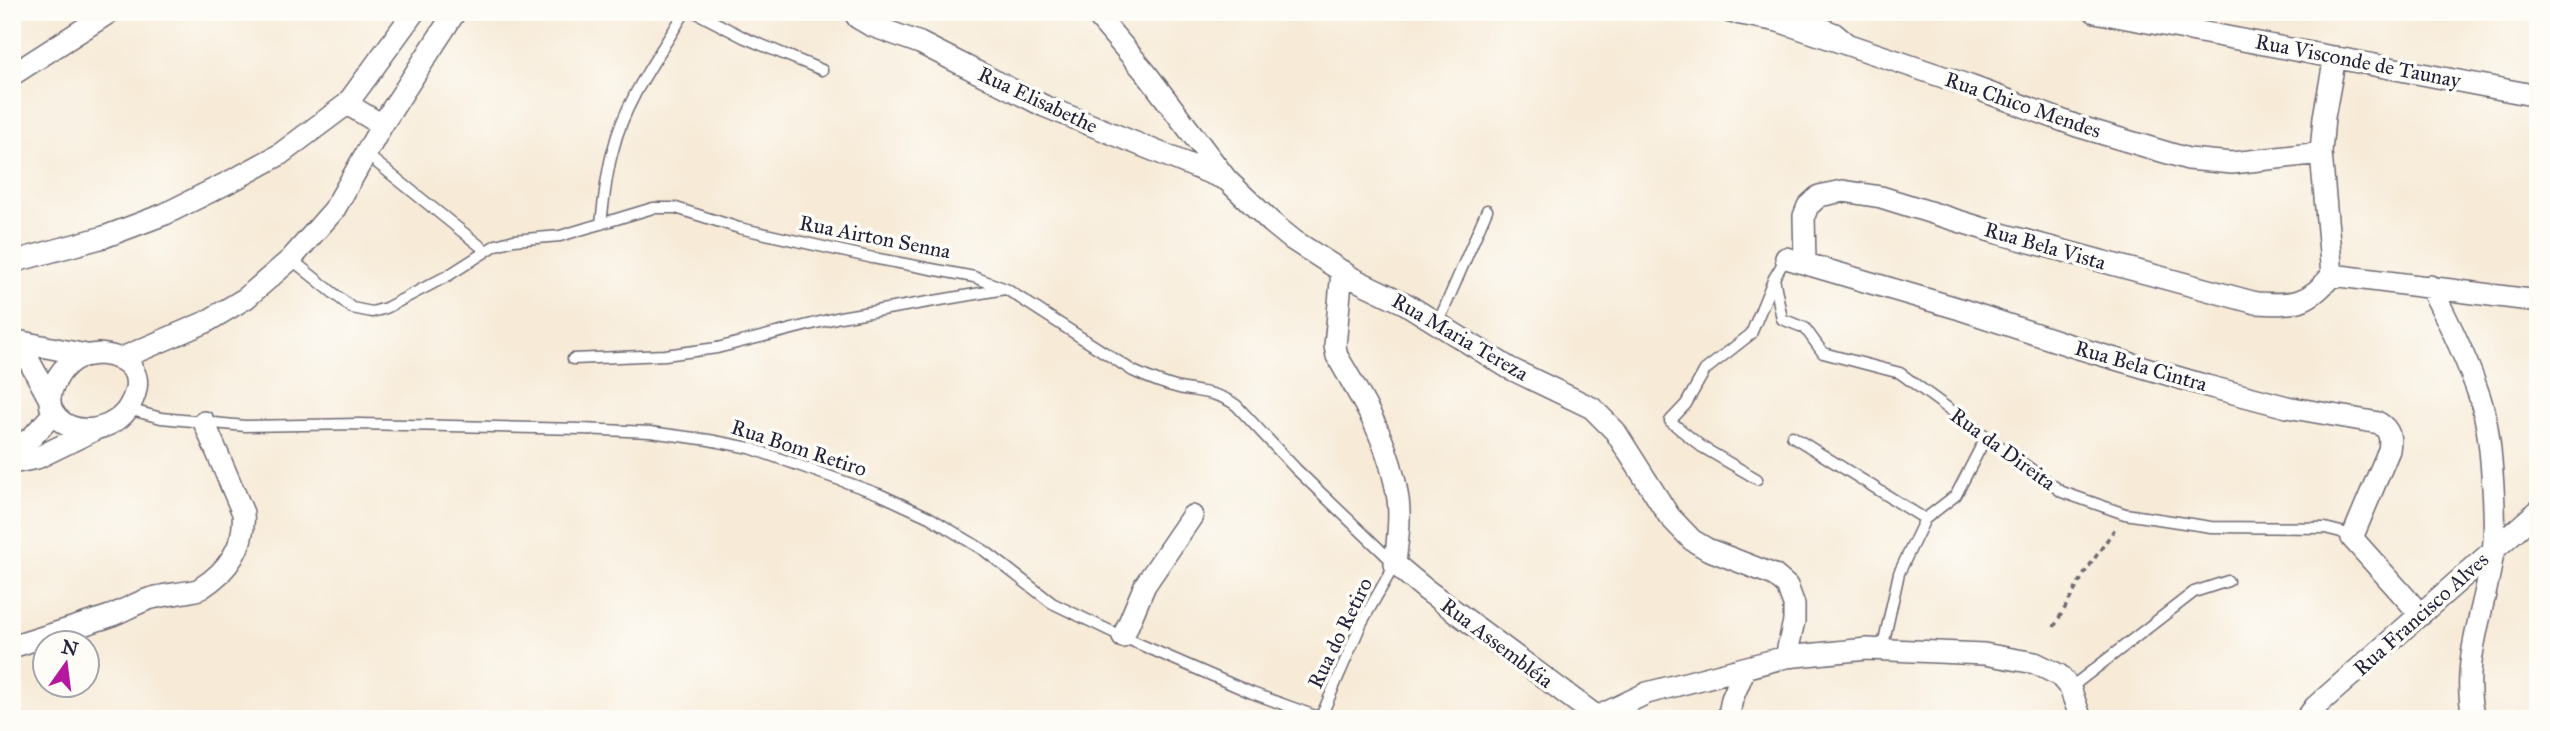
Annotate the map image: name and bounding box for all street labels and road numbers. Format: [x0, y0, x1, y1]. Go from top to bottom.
street label: Rua Visconde de Taunay [2253, 28, 2464, 94]
street label: Rua Elisabethe [974, 61, 1102, 139]
street label: Rua Chico Mendes [1941, 66, 2105, 144]
street label: Rua Airton Senna [797, 210, 953, 264]
street label: Rua Bela Vista [1981, 216, 2109, 276]
street label: Rua Maria Tereza [1387, 287, 1533, 387]
street label: Rua Bela Cintra [2072, 335, 2210, 397]
street label: Rua da Direita [1945, 402, 2061, 496]
street label: Rua Bom Retiro [728, 414, 870, 482]
street label: Rua Francisco Alves [2348, 547, 2494, 681]
street label: Rua do Retiro [1302, 573, 1378, 693]
street label: Rua Assembléia [1436, 592, 1558, 694]

